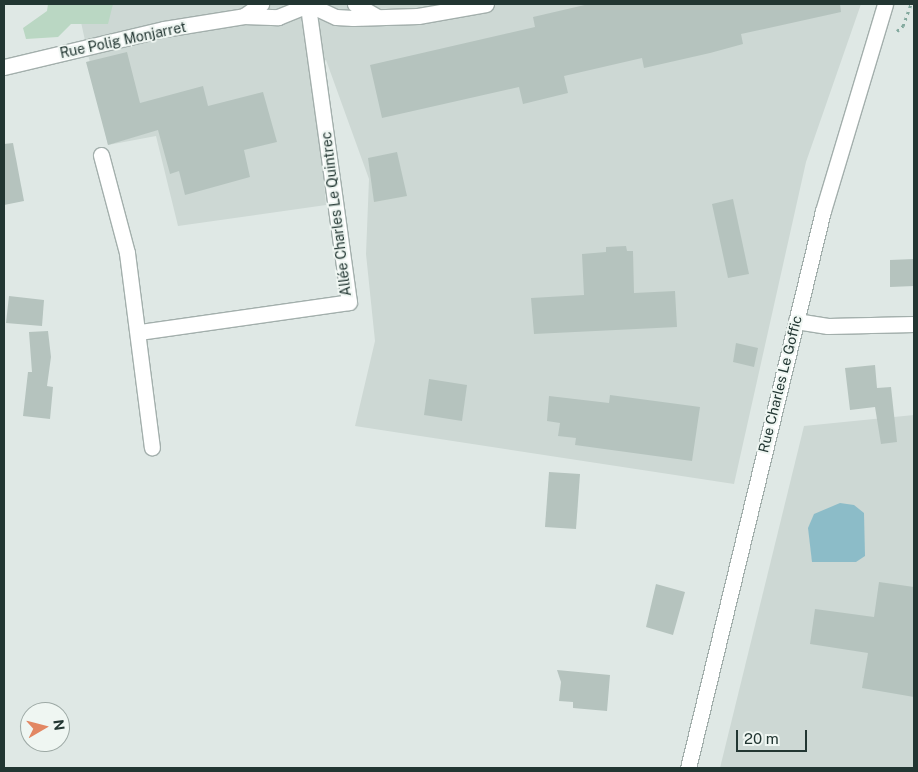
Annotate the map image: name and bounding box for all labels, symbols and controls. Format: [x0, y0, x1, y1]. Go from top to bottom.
street label: Rue Polig Monjarret [58, 18, 188, 62]
street label: Allée Charles Le Quintrec [318, 131, 354, 297]
street label: Rue Charles Le Goffic [755, 314, 805, 454]
north arrow [20, 702, 70, 752]
text: N [50, 719, 68, 732]
scale bar [738, 720, 809, 752]
text: 20 m [744, 730, 779, 747]

